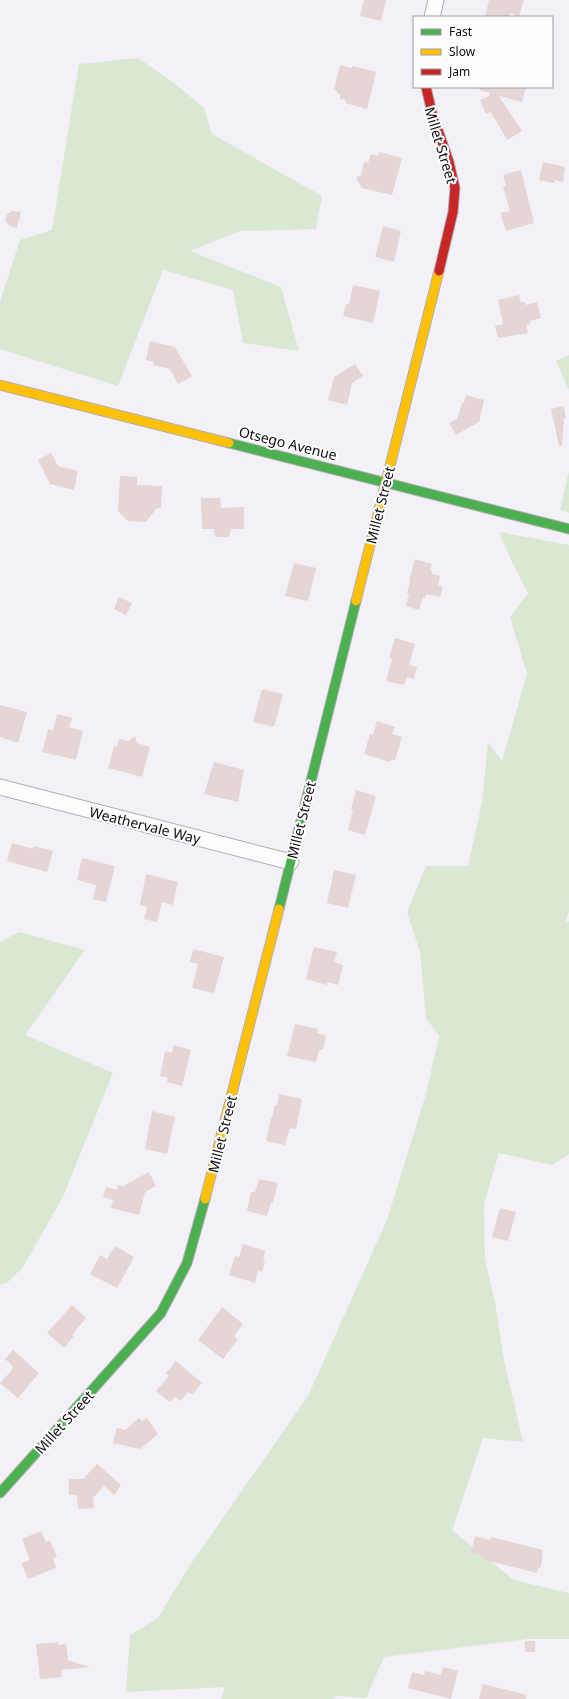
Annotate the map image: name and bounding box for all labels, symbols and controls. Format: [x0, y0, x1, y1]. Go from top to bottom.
legend [413, 16, 553, 88]
text: Fast [449, 23, 473, 40]
text: Slow [449, 43, 476, 60]
text: Jam [448, 63, 470, 80]
street label: Millet Street [420, 104, 462, 186]
street label: Otsego Avenue [237, 422, 339, 464]
street label: Millet Street [361, 464, 399, 546]
street label: Millet Street [282, 779, 320, 861]
street label: Weathervale Way [88, 802, 203, 848]
street label: Millet Street [203, 1093, 241, 1175]
street label: Millet Street [30, 1386, 98, 1458]

